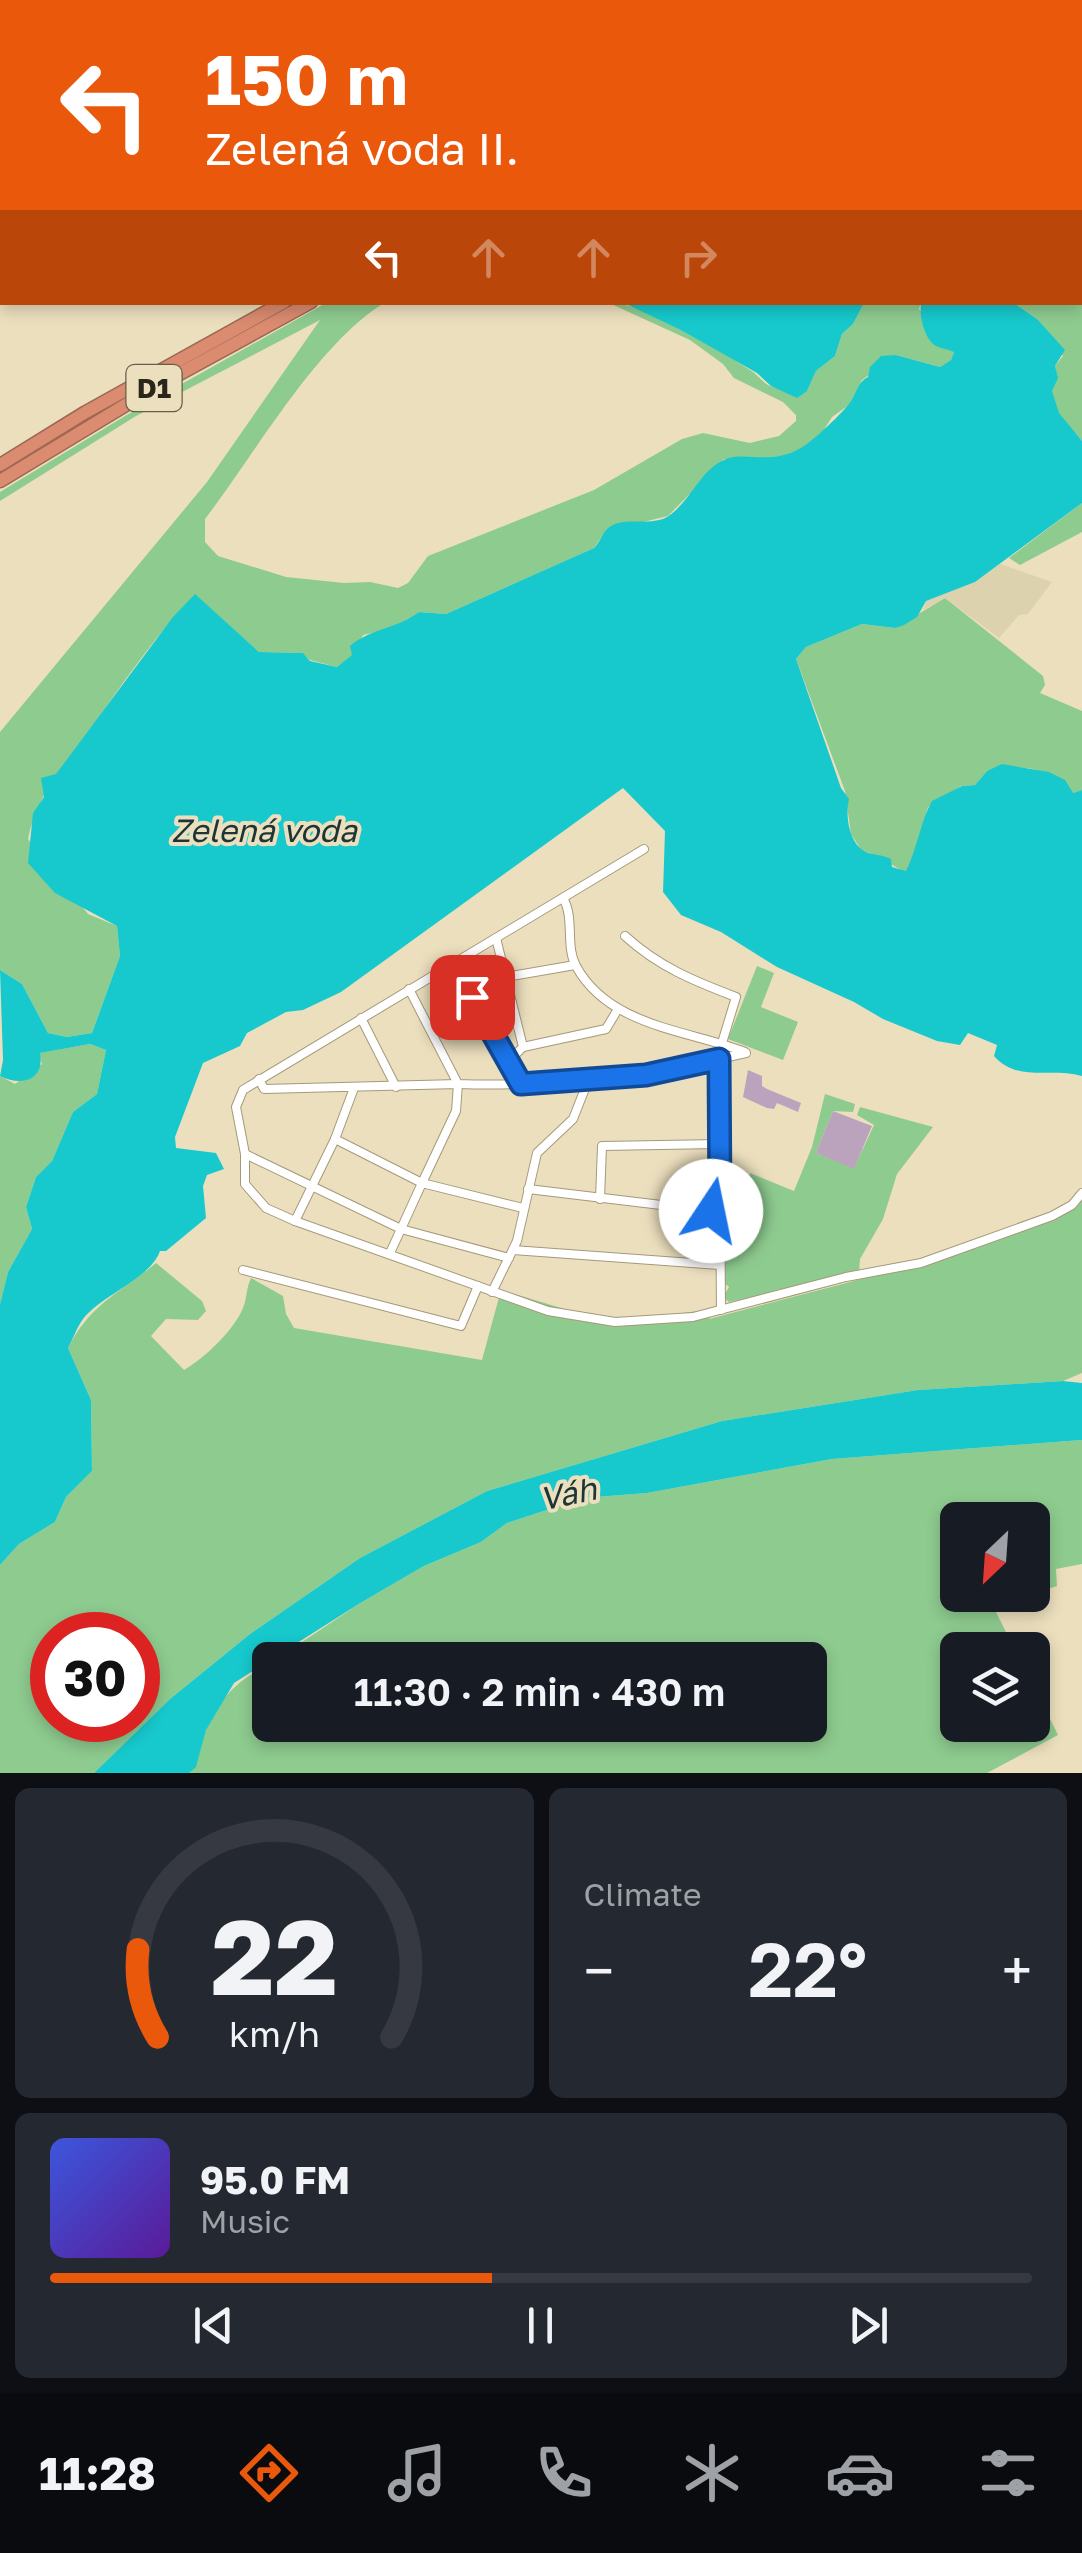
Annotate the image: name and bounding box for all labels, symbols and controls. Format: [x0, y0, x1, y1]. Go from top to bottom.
text: 150 m [205, 36, 408, 120]
icon: left [40, 40, 170, 170]
text: Zelená voda II. [205, 121, 519, 175]
icon: left [356, 230, 411, 285]
icon: ahead [461, 230, 516, 285]
icon: ahead [566, 230, 621, 285]
icon: right [671, 230, 726, 285]
road number: D1 [126, 365, 182, 411]
water label: Zelená voda [171, 811, 359, 849]
pin [430, 955, 515, 1040]
icon: arrive [445, 970, 500, 1025]
position arrow [659, 1159, 763, 1263]
water label: Váh [536, 1468, 601, 1518]
north arrow [940, 1502, 1050, 1612]
map controls [940, 1502, 1050, 1742]
speed limit sign: 30 [30, 1612, 160, 1742]
button: layers [940, 1632, 1050, 1742]
text: 11:30 · 2 min · 430 m [354, 1669, 725, 1714]
text: Climate [584, 1875, 702, 1913]
text: 22 [211, 1893, 338, 2018]
text: 22° [748, 1923, 867, 2014]
text: − [584, 1937, 614, 2003]
text: + [1002, 1937, 1032, 2003]
text: km/h [229, 2012, 320, 2055]
text: 95.0 FM [200, 2157, 350, 2202]
text: Music [200, 2202, 290, 2240]
icon: previous [186, 2298, 241, 2353]
icon: pause [513, 2298, 568, 2353]
icon: next [841, 2298, 896, 2353]
icon: directions [234, 2438, 304, 2508]
icon: music [382, 2438, 452, 2508]
icon: phone [529, 2438, 599, 2508]
icon: climate [677, 2438, 747, 2508]
icon: car [825, 2438, 895, 2508]
icon: filters [973, 2438, 1043, 2508]
text: 11:28 [39, 2446, 156, 2500]

